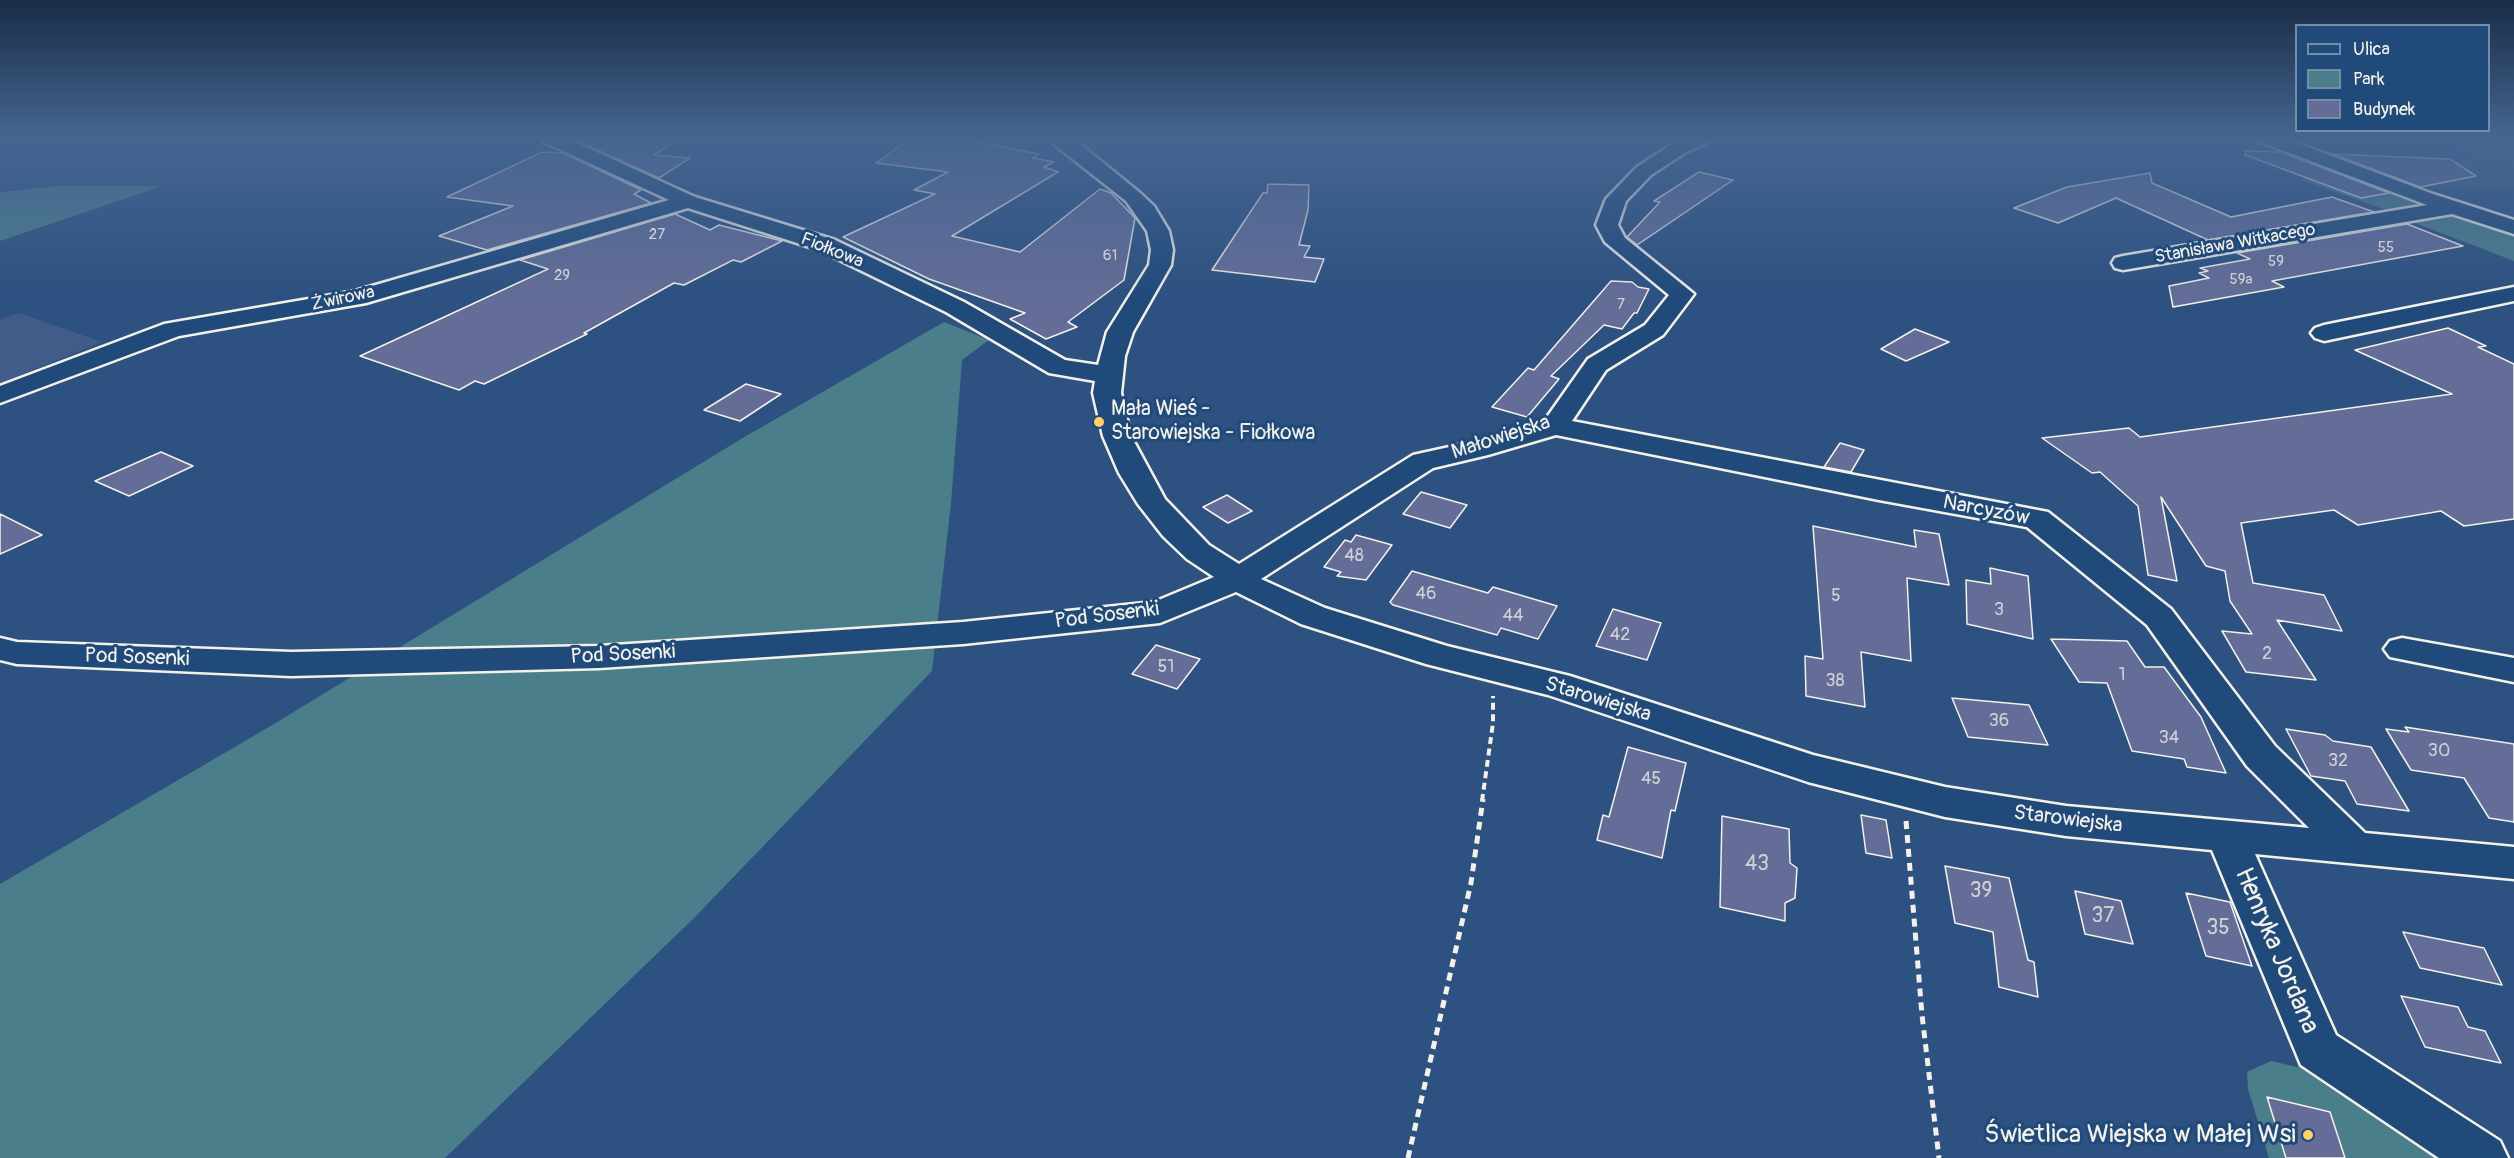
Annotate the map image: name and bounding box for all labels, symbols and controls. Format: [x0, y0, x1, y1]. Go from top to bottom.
legend [2295, 24, 2490, 132]
text: Ulica [2353, 38, 2390, 61]
text: Park [2353, 68, 2385, 91]
text: Budynek [2353, 98, 2415, 121]
street label: Stanisława Witkacego [2153, 219, 2317, 269]
house number: 27 [649, 226, 665, 244]
street label: Fiołkowa [798, 229, 866, 273]
house number: 55 [2378, 239, 2394, 257]
house number: 61 [1103, 247, 1117, 265]
house number: 59 [2268, 253, 2284, 271]
house number: 29 [554, 267, 570, 285]
house number: 59a [2230, 271, 2252, 289]
street label: Żwirowa [309, 282, 377, 316]
house number: 7 [1617, 296, 1625, 314]
place label: Mała Wieś - Starowiejska - Fiołkowa [1111, 397, 1315, 447]
street label: Małowiejska [1449, 410, 1553, 466]
marker: Mała Wieś - Starowiejska - Fiołkowa [1092, 415, 1106, 429]
street label: Narcyzów [1941, 490, 2031, 532]
house number: 48 [1344, 545, 1364, 567]
house number: 46 [1416, 583, 1436, 605]
house number: 5 [1831, 585, 1841, 607]
street label: Pod Sosenki [1053, 597, 1161, 635]
house number: 3 [1994, 599, 2004, 621]
house number: 44 [1503, 605, 1523, 627]
house number: 42 [1610, 624, 1630, 646]
street label: Pod Sosenki [570, 640, 676, 670]
house number: 2 [2262, 643, 2272, 665]
street label: Pod Sosenki [84, 644, 190, 672]
house number: 51 [1158, 656, 1174, 678]
house number: 1 [2118, 664, 2126, 686]
house number: 38 [1825, 670, 1845, 692]
street label: Starowiejska [1542, 672, 1654, 728]
house number: 36 [1989, 710, 2009, 732]
house number: 34 [2159, 727, 2179, 749]
house number: 30 [2428, 740, 2450, 762]
house number: 32 [2328, 750, 2348, 772]
house number: 45 [1641, 768, 1661, 790]
street label: Starowiejska [2012, 801, 2124, 839]
house number: 43 [1745, 852, 1769, 878]
street label: Henryka Jordana [2227, 863, 2325, 1039]
house number: 39 [1970, 879, 1992, 905]
house number: 37 [2092, 904, 2114, 930]
house number: 35 [2206, 916, 2230, 942]
place label: Świetlica Wiejska w Małej Wsi [1984, 1119, 2296, 1151]
marker: Świetlica Wiejska w Małej Wsi [2301, 1128, 2315, 1142]

